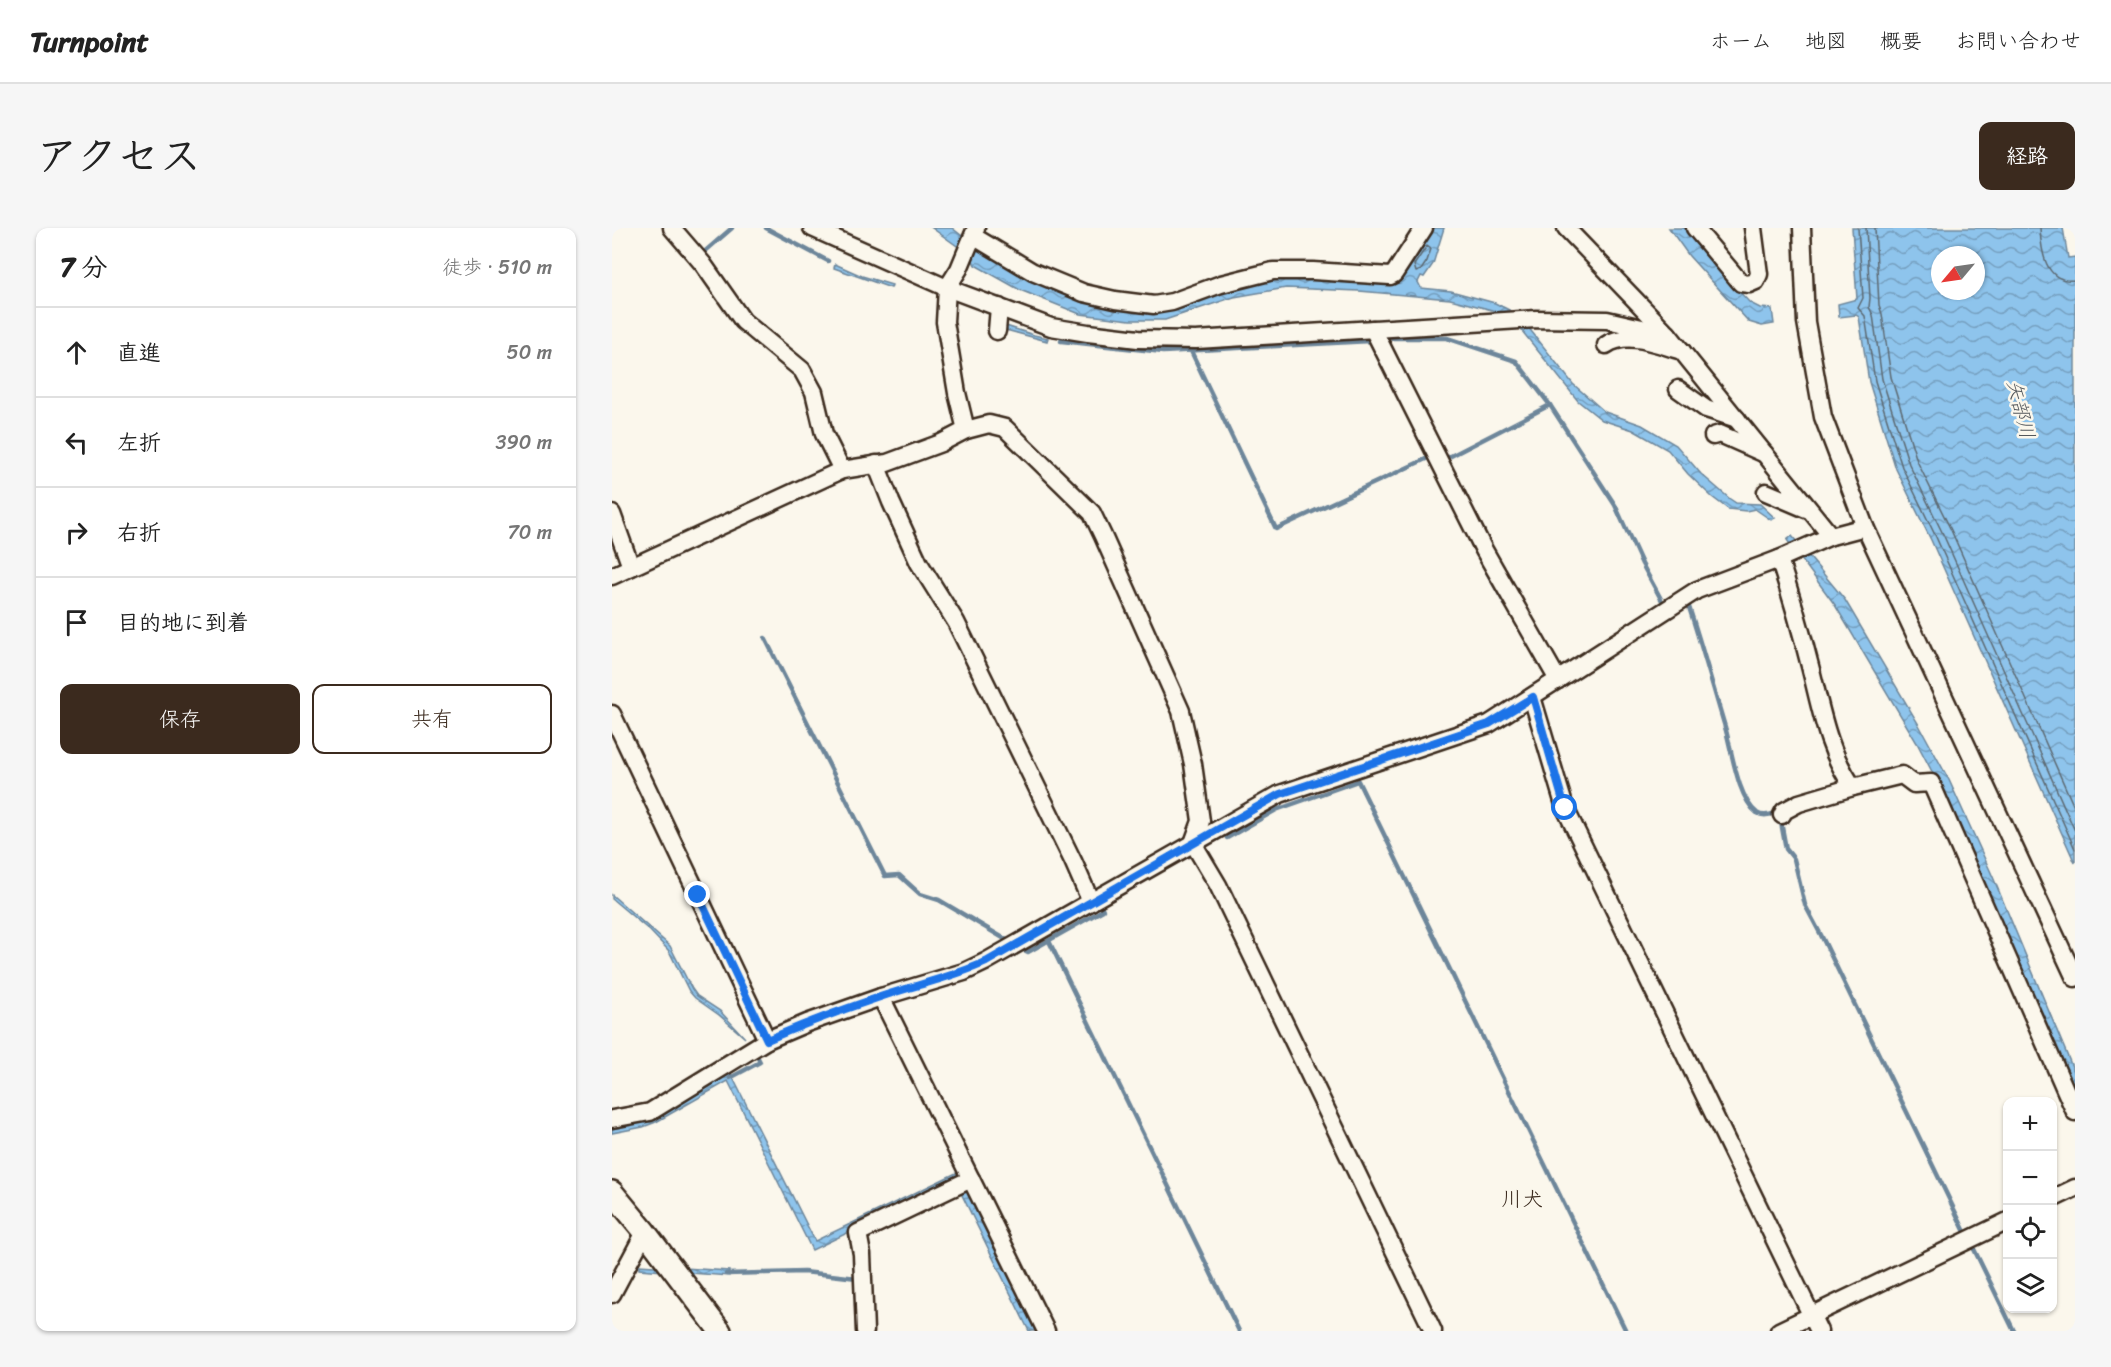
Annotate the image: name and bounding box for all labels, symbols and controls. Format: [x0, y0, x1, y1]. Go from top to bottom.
text: Turnpoint [30, 17, 149, 66]
text: ホーム [1710, 22, 1772, 60]
text: 地図 [1805, 22, 1847, 60]
text: 概要 [1880, 22, 1922, 60]
text: お問い合わせ [1955, 22, 2081, 60]
text: アクセス [36, 119, 201, 193]
button: 経路 [1979, 122, 2075, 190]
text: 7 分 [60, 244, 108, 290]
north arrow [1931, 246, 1985, 300]
text: 徒歩 · 510 m [442, 250, 552, 285]
text: 直進 [117, 333, 161, 372]
text: 50 m [507, 335, 552, 370]
icon: ahead [60, 336, 93, 369]
water label: 矢部川 [1996, 376, 2045, 442]
text: 左折 [117, 423, 161, 462]
text: 390 m [496, 425, 552, 460]
icon: left [60, 426, 93, 459]
text: 右折 [117, 513, 161, 552]
text: 70 m [507, 515, 552, 550]
icon: right [60, 516, 93, 549]
text: 目的地に到着 [117, 603, 249, 642]
icon: arrive [60, 606, 93, 639]
button: 保存 [60, 684, 300, 754]
button: 共有 [312, 684, 552, 754]
route start [1551, 794, 1577, 820]
route end [684, 881, 710, 907]
map controls [2003, 1097, 2057, 1313]
button: + [2003, 1097, 2057, 1151]
button: − [2003, 1151, 2057, 1205]
district label: 川犬 [1501, 1180, 1543, 1218]
button: locate [2003, 1205, 2057, 1259]
button: layers [2003, 1259, 2057, 1313]

